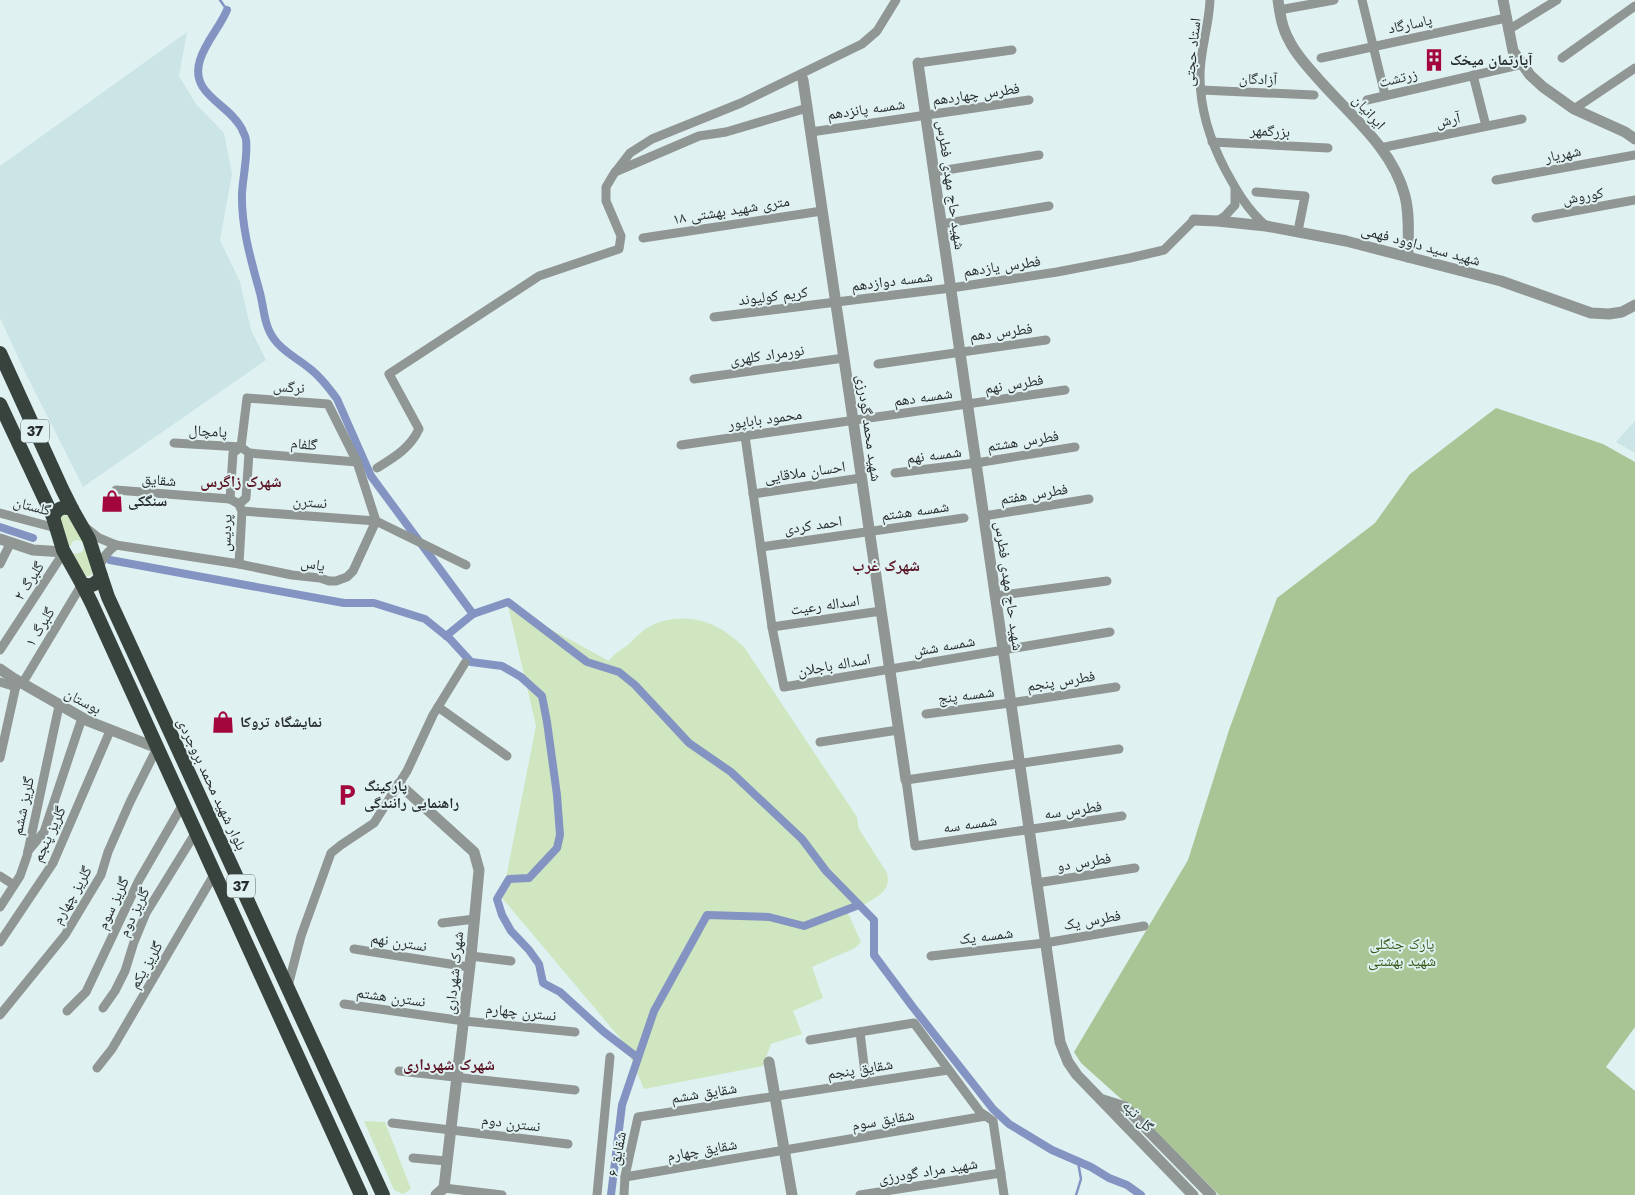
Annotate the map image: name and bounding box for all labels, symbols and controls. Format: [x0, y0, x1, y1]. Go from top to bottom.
street label: پاسارگاد [1386, 9, 1434, 39]
street label: استاد حجتی [1177, 17, 1207, 87]
building icon: آپارتمان میخک [1421, 47, 1447, 73]
place label: آپارتمان میخک [1450, 49, 1533, 71]
street label: زرتشت [1377, 63, 1420, 93]
street label: آزادگان [1239, 67, 1279, 91]
street label: فطرس چهاردهم [931, 77, 1021, 111]
street label: ایرانیان [1347, 90, 1391, 134]
street label: شمسه پانزدهم [826, 93, 906, 125]
street label: آرش [1434, 106, 1463, 133]
street label: شهید حاج مهدی فطرس [931, 119, 971, 251]
street label: بزرگمهر [1248, 119, 1291, 143]
street label: شهریار [1542, 140, 1583, 168]
street label: کوروش [1561, 182, 1605, 210]
street label: ۱۸ متری شهید بهشتی [671, 190, 791, 230]
street label: شهید سید داوود فهمی [1359, 219, 1483, 272]
street label: فطرس یازدهم [962, 250, 1042, 282]
street label: شمسه دوازدهم [850, 265, 934, 297]
street label: کریم کولیوند [737, 281, 809, 311]
street label: فطرس دهم [968, 317, 1034, 347]
street label: نورمراد کلهری [728, 339, 806, 371]
street label: فطرس نهم [983, 368, 1045, 400]
street label: شهید محمد گودرزی [851, 373, 887, 483]
street label: نرگس [272, 375, 306, 399]
street label: شمسه دهم [892, 382, 954, 412]
street label: محمود باباپور [726, 403, 804, 435]
street label: پامچال [188, 419, 228, 443]
road number: 37 [21, 420, 49, 442]
street label: فطرس هشتم [986, 424, 1060, 458]
street label: گلفام [290, 432, 319, 456]
street label: شمسه نهم [905, 441, 963, 469]
street label: احسان ملاقایی [763, 455, 847, 489]
street label: شقایق [141, 468, 177, 492]
district label: شهرک زاگرس [200, 470, 282, 493]
street label: فطرس هفتم [999, 478, 1069, 510]
shop icon: سنگکی [99, 488, 125, 514]
street label: گلستان [11, 490, 53, 522]
place label: سنگکی [128, 490, 167, 512]
street label: نسترن [292, 490, 328, 514]
street label: شمسه هشتم [880, 495, 950, 527]
street label: احمد کردی [782, 510, 844, 540]
street label: پردیس [214, 514, 238, 552]
street label: شهید حاج مهدی فطرس [989, 520, 1029, 652]
street label: یاس [299, 551, 327, 577]
district label: شهرک غرب [852, 554, 920, 577]
street label: گلبرگ ۲ [8, 557, 50, 605]
street label: اسداله رعیت [789, 589, 861, 621]
street label: گلبرگ ۱ [20, 603, 61, 651]
street label: شمسه شش [911, 630, 977, 662]
street label: اسداله باجلان [796, 648, 872, 682]
street label: فطرس پنجم [1025, 665, 1097, 697]
street label: شمسه پنج [936, 681, 996, 709]
street label: بوستان [61, 682, 105, 720]
shop icon: نمایشگاه تروکا [210, 709, 236, 735]
place label: نمایشگاه تروکا [240, 711, 322, 733]
street label: بلوار شهید محمد بروجردی [172, 714, 252, 854]
street label: گلریز ششم [6, 774, 40, 837]
place label: پارکینگ راهنمایی رانندگی [364, 775, 460, 814]
parking icon: پارکینگ راهنمایی رانندگی [334, 782, 360, 808]
street label: فطرس سه [1043, 795, 1103, 825]
street label: گلریز پنجم [27, 802, 72, 865]
street label: شمسه سه [942, 809, 998, 839]
street label: فطرس دو [1055, 847, 1113, 877]
street label: گلریز چهارم [47, 862, 98, 928]
street label: گلریز سوم [91, 873, 135, 933]
road number: 37 [227, 874, 255, 898]
street label: گلریز دوم [113, 883, 155, 940]
street label: فطرس یک [1061, 904, 1123, 936]
street label: شمسه یک [958, 922, 1014, 950]
street label: نسترن نهم [369, 927, 429, 957]
street label: شهرک شهرداری [439, 930, 469, 1016]
park label: پارک جنگلی شهید بهشتی [1368, 933, 1436, 972]
street label: گلریز یکم [124, 937, 169, 993]
street label: نسترن هشتم [355, 981, 427, 1013]
street label: نسترن چهارم [485, 997, 557, 1027]
district label: شهرک شهرداری [403, 1053, 495, 1076]
street label: شقایق پنجم [826, 1053, 895, 1085]
street label: شقایق ششم [669, 1077, 739, 1109]
street label: گل تپه [1117, 1095, 1159, 1137]
street label: شقایق سوم [850, 1104, 916, 1136]
street label: نسترن دوم [480, 1108, 542, 1138]
street label: شقایق ۶ [602, 1129, 632, 1178]
street label: شقایق چهارم [665, 1133, 739, 1167]
street label: شهید مراد گودرزی [877, 1152, 979, 1190]

